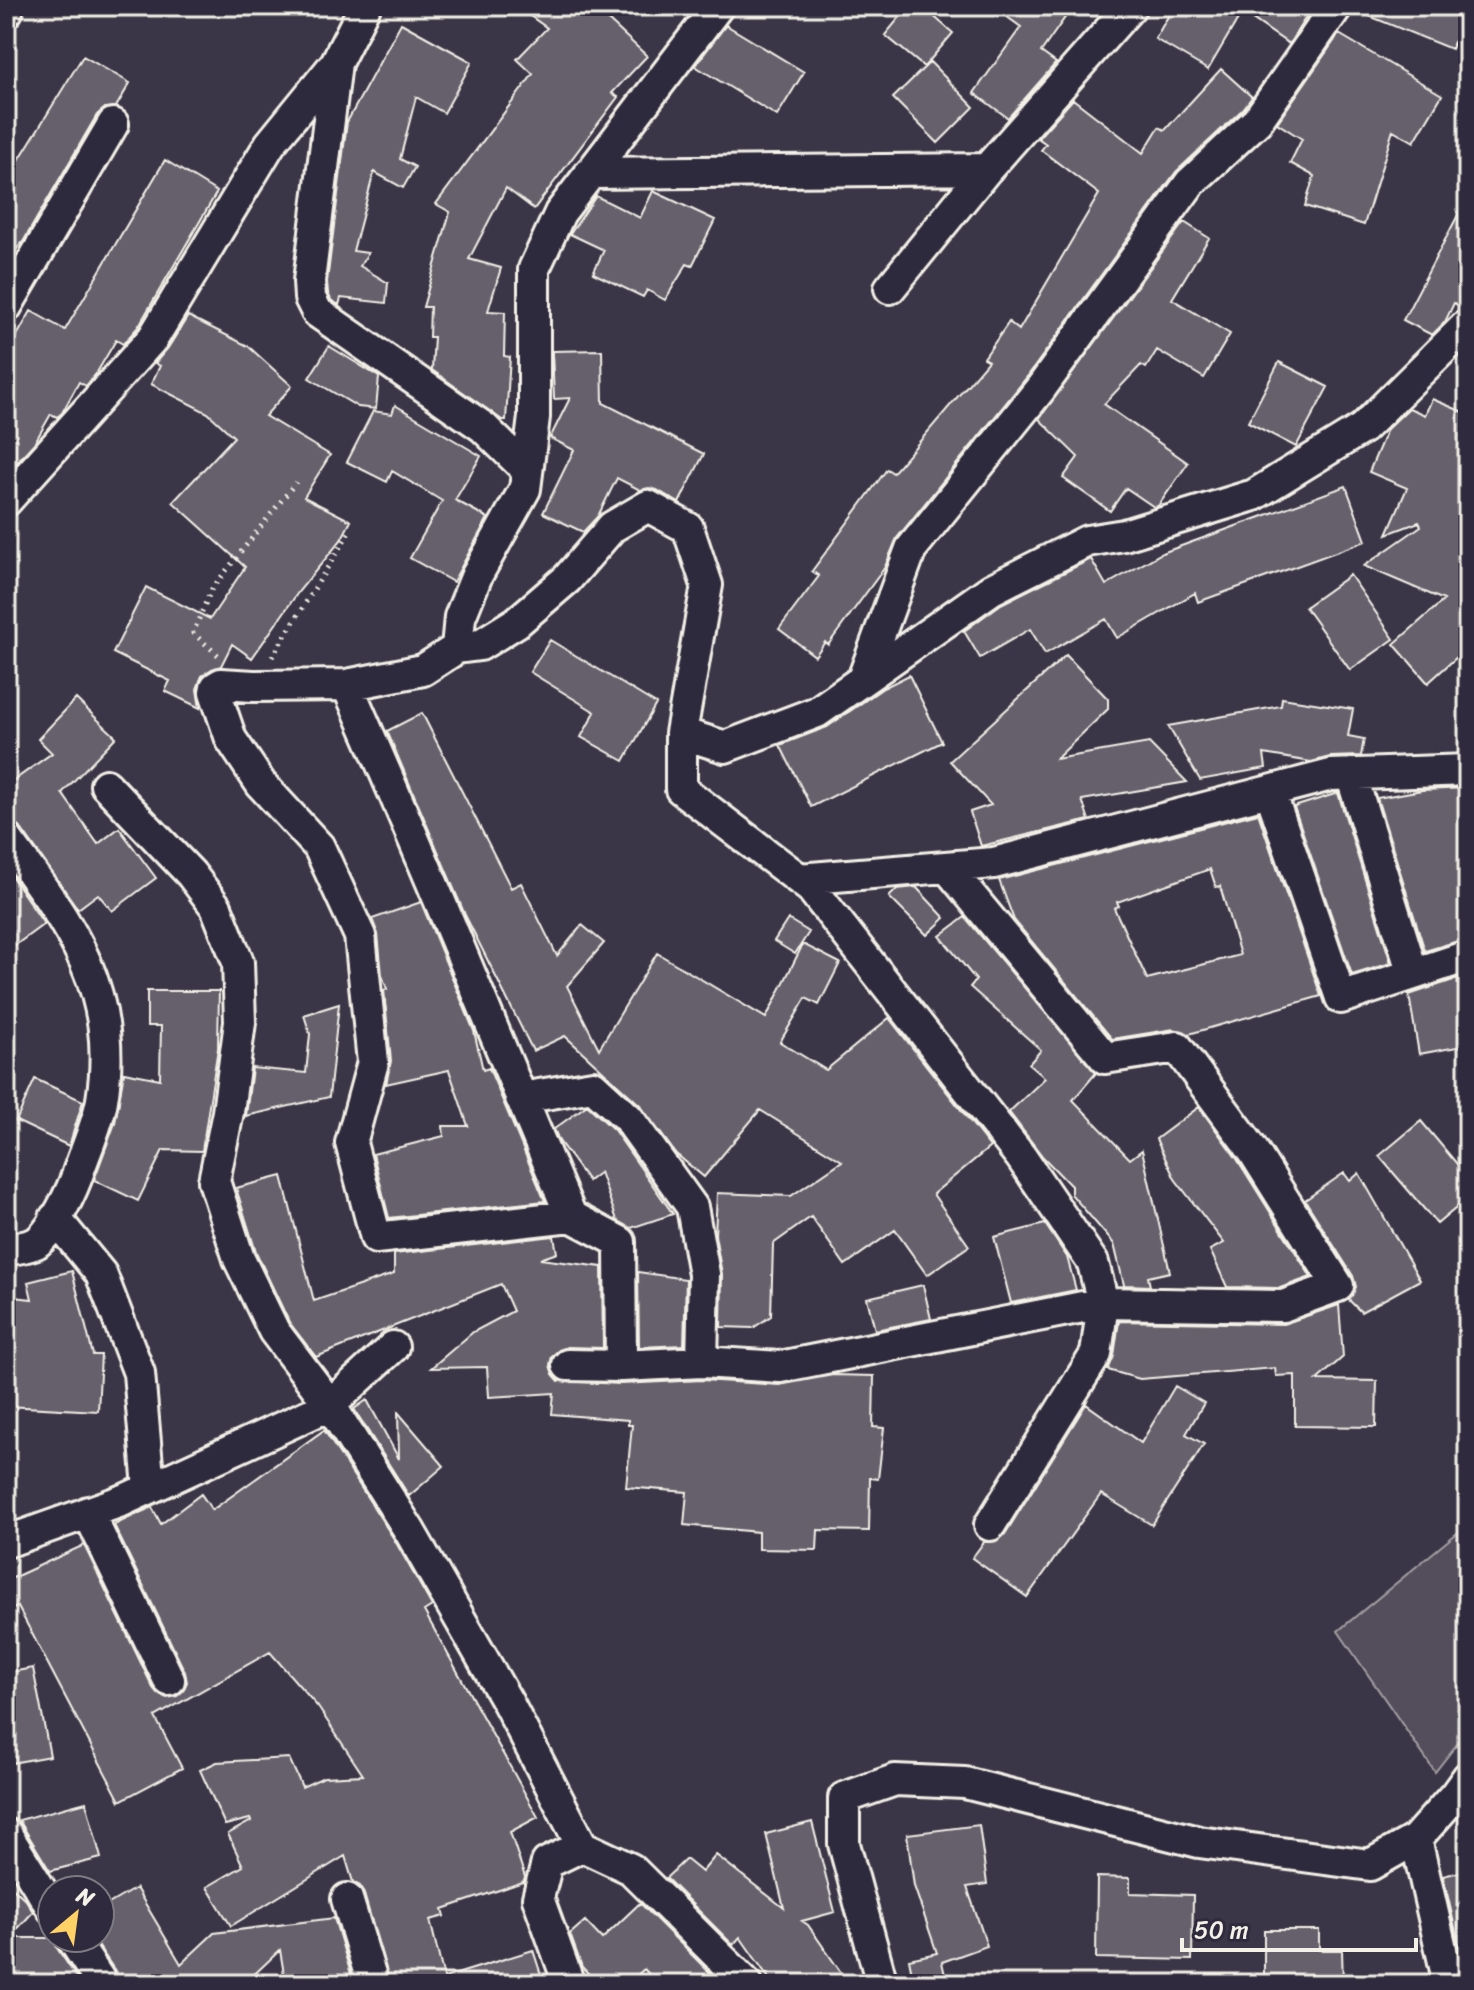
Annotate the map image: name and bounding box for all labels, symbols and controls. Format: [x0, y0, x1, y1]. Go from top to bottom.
north arrow [36, 1874, 116, 1954]
text: N [68, 1876, 102, 1918]
scale bar [1182, 1902, 1416, 1952]
text: 50 m [1194, 1909, 1249, 1951]

